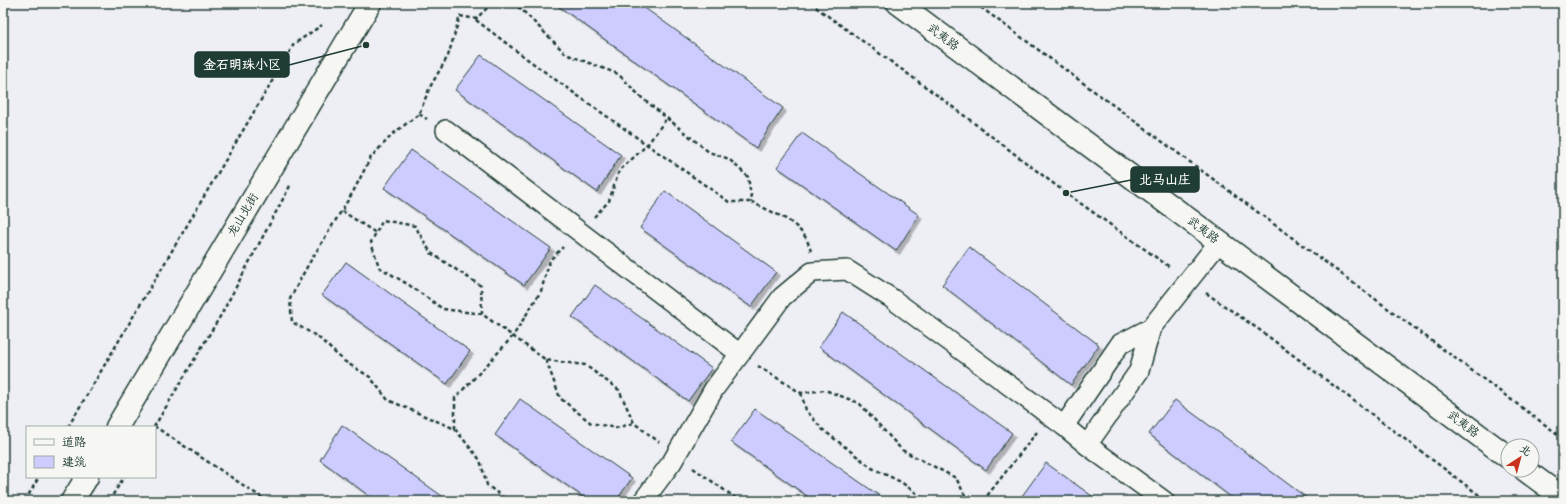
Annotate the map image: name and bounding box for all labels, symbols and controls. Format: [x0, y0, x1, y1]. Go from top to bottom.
street label: 武夷路 [924, 19, 962, 55]
callout: 金石明珠小区 [195, 52, 289, 77]
text: 金石明珠小区 [203, 56, 281, 74]
callout: 北马山庄 [1131, 167, 1199, 192]
text: 北马山庄 [1139, 171, 1191, 189]
street label: 龙山北街 [223, 190, 263, 240]
street label: 武夷路 [1184, 212, 1222, 248]
street label: 武夷路 [1444, 406, 1482, 442]
legend [26, 426, 156, 478]
text: 道路 [62, 434, 86, 451]
north arrow [1500, 438, 1540, 478]
text: 北 [1517, 441, 1534, 460]
text: 建筑 [62, 454, 86, 471]

